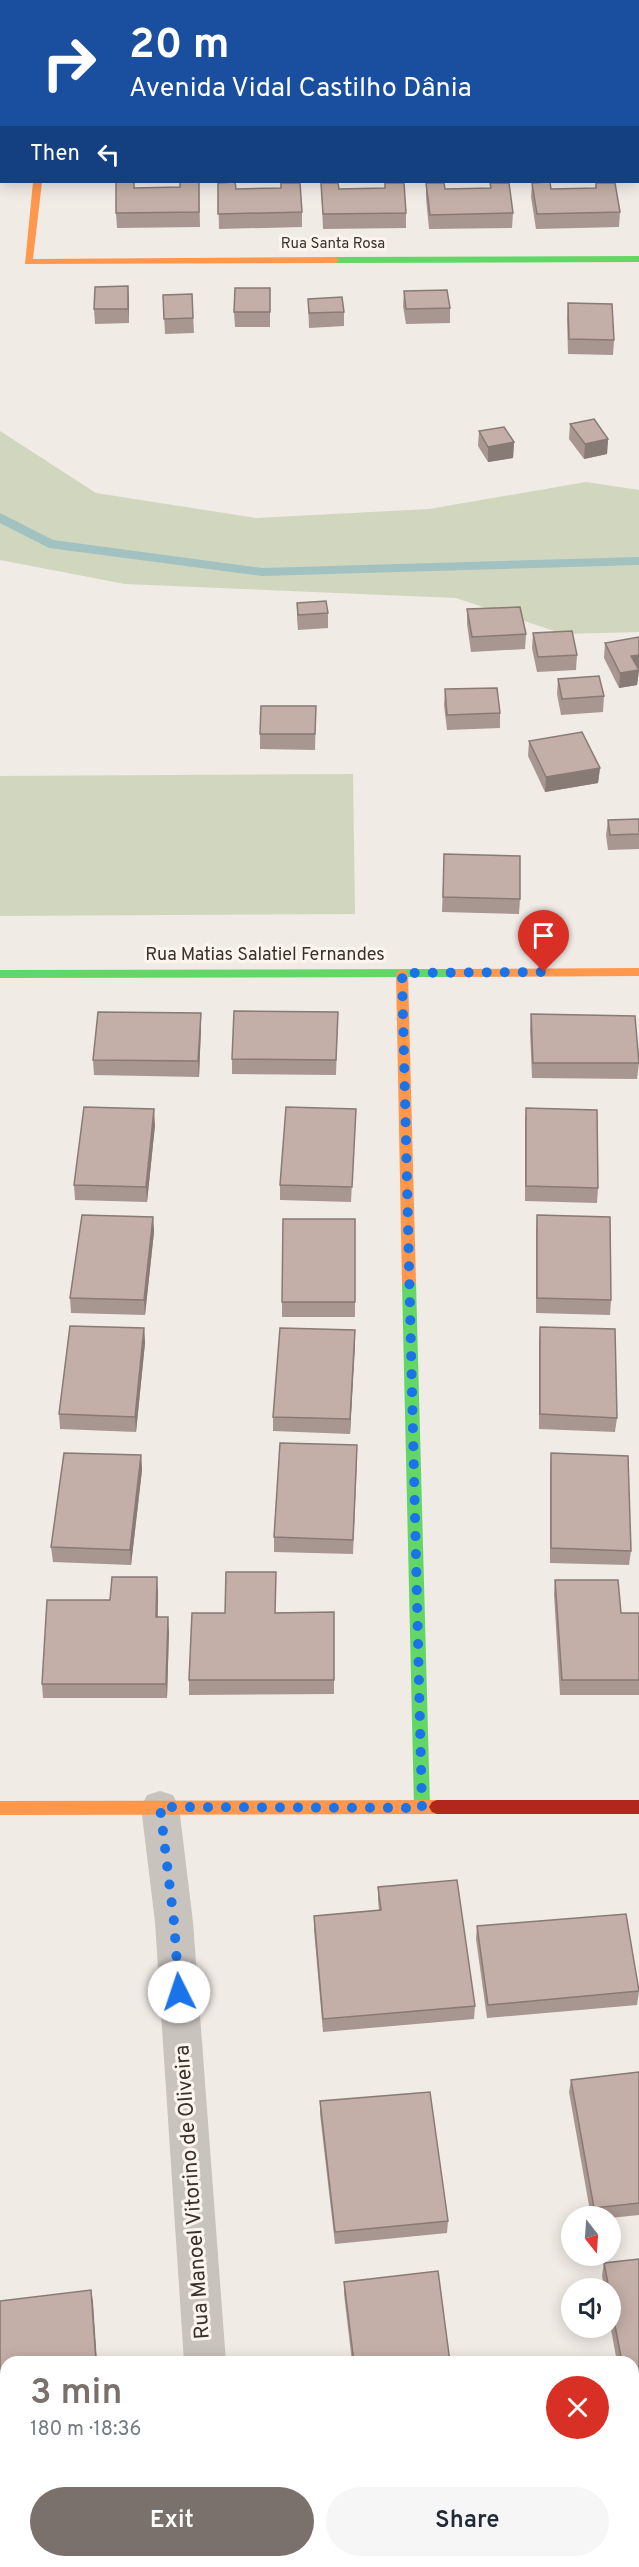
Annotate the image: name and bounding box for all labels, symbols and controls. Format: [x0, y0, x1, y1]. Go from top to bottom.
text: 20 m [129, 20, 230, 73]
icon: right [30, 24, 108, 102]
text: Avenida Vidal Castilho Dânia [129, 72, 472, 106]
icon: left [92, 138, 125, 171]
text: Then [30, 141, 80, 168]
street label: Rua Santa Rosa [281, 235, 385, 254]
pin [518, 910, 569, 972]
icon: arrive [527, 919, 560, 952]
street label: Rua Matias Salatiel Fernandes [145, 944, 385, 967]
position arrow [147, 1960, 211, 2024]
street label: Rua Manoel Vitorino de Oliveira [169, 2044, 217, 2340]
north arrow [561, 2206, 621, 2266]
map controls [561, 2206, 621, 2338]
button: sound [561, 2278, 621, 2338]
text: 3 min [30, 2371, 122, 2417]
button: close [546, 2376, 609, 2439]
text: 180 m · 18:36 [30, 2417, 142, 2443]
button: Exit [30, 2487, 314, 2556]
button: Share [326, 2487, 609, 2556]

